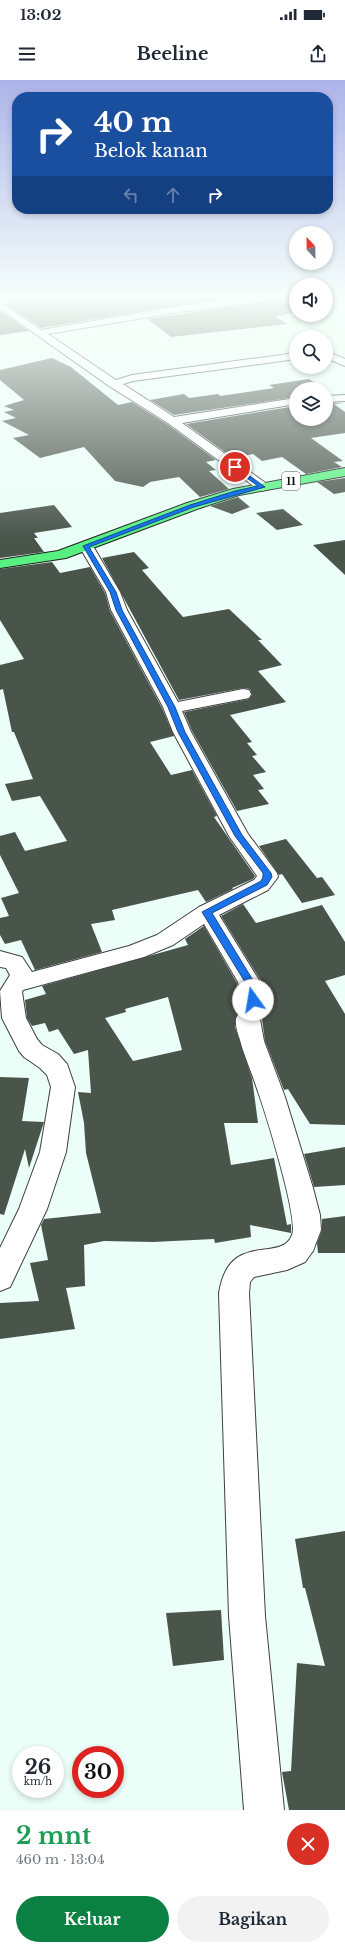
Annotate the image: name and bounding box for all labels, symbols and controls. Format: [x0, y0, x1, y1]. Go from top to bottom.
text: 13:02 [20, 5, 61, 24]
icon: menu [16, 43, 38, 65]
text: Beeline [137, 43, 208, 65]
icon: share [307, 43, 329, 65]
text: 40 m [94, 105, 172, 140]
icon: right [28, 108, 80, 160]
text: Belok kanan [94, 140, 208, 162]
icon: left [120, 184, 142, 206]
icon: ahead [162, 184, 184, 206]
icon: right [204, 184, 226, 206]
north arrow [289, 226, 333, 270]
map controls [289, 226, 333, 426]
button: sound [289, 278, 333, 322]
button: search [289, 330, 333, 374]
button: layers [289, 382, 333, 426]
pin [218, 450, 252, 484]
icon: arrive [224, 456, 246, 478]
road number: 11 [282, 472, 300, 490]
position arrow [232, 979, 274, 1021]
speed limit sign: 30 [72, 1746, 124, 1798]
text: 26 [25, 1755, 51, 1779]
text: km/h [24, 1775, 52, 1788]
text: 2 mnt [16, 1821, 91, 1850]
button: close [287, 1823, 329, 1865]
text: 460 m · 13:04 [16, 1851, 105, 1868]
button: Keluar [16, 1896, 169, 1942]
button: Bagikan [177, 1896, 329, 1942]

